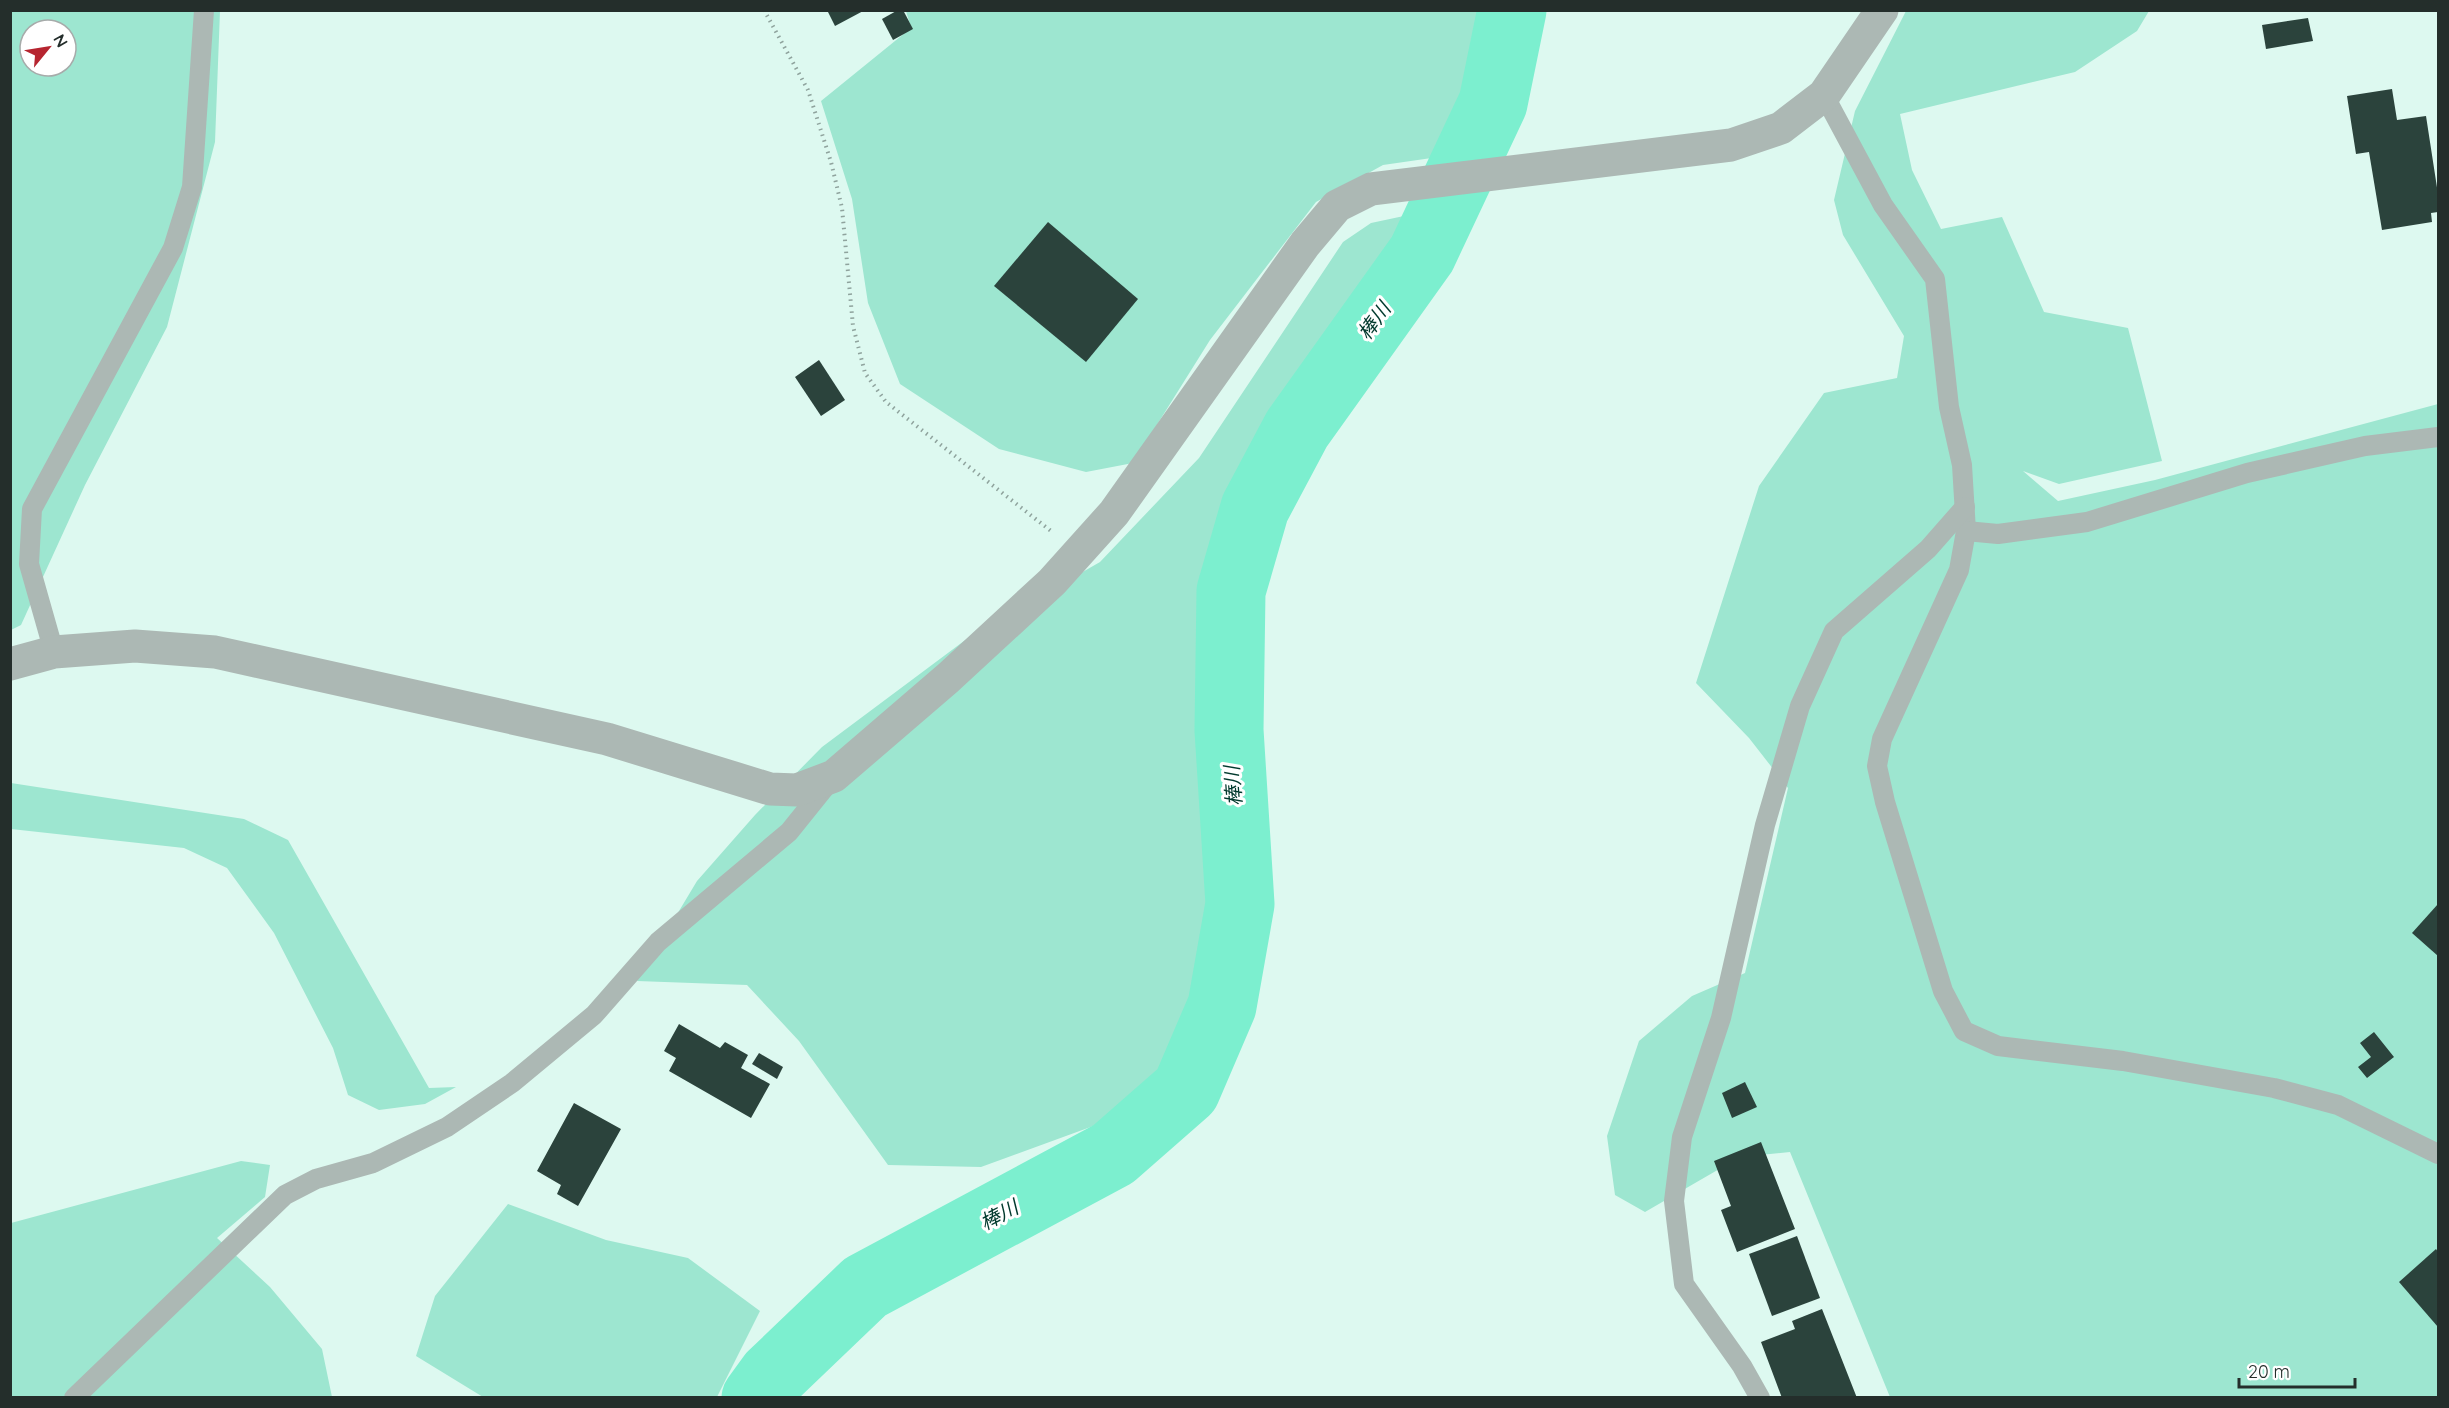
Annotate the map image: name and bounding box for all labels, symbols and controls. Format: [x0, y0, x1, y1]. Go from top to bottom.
north arrow [18, 18, 78, 78]
text: N [49, 30, 73, 51]
water label: 棒川 [1352, 296, 1397, 344]
water label: 棒川 [1218, 763, 1246, 807]
water label: 棒川 [975, 1193, 1024, 1235]
scale bar [2239, 1351, 2354, 1389]
text: 20 m [2248, 1360, 2290, 1383]

